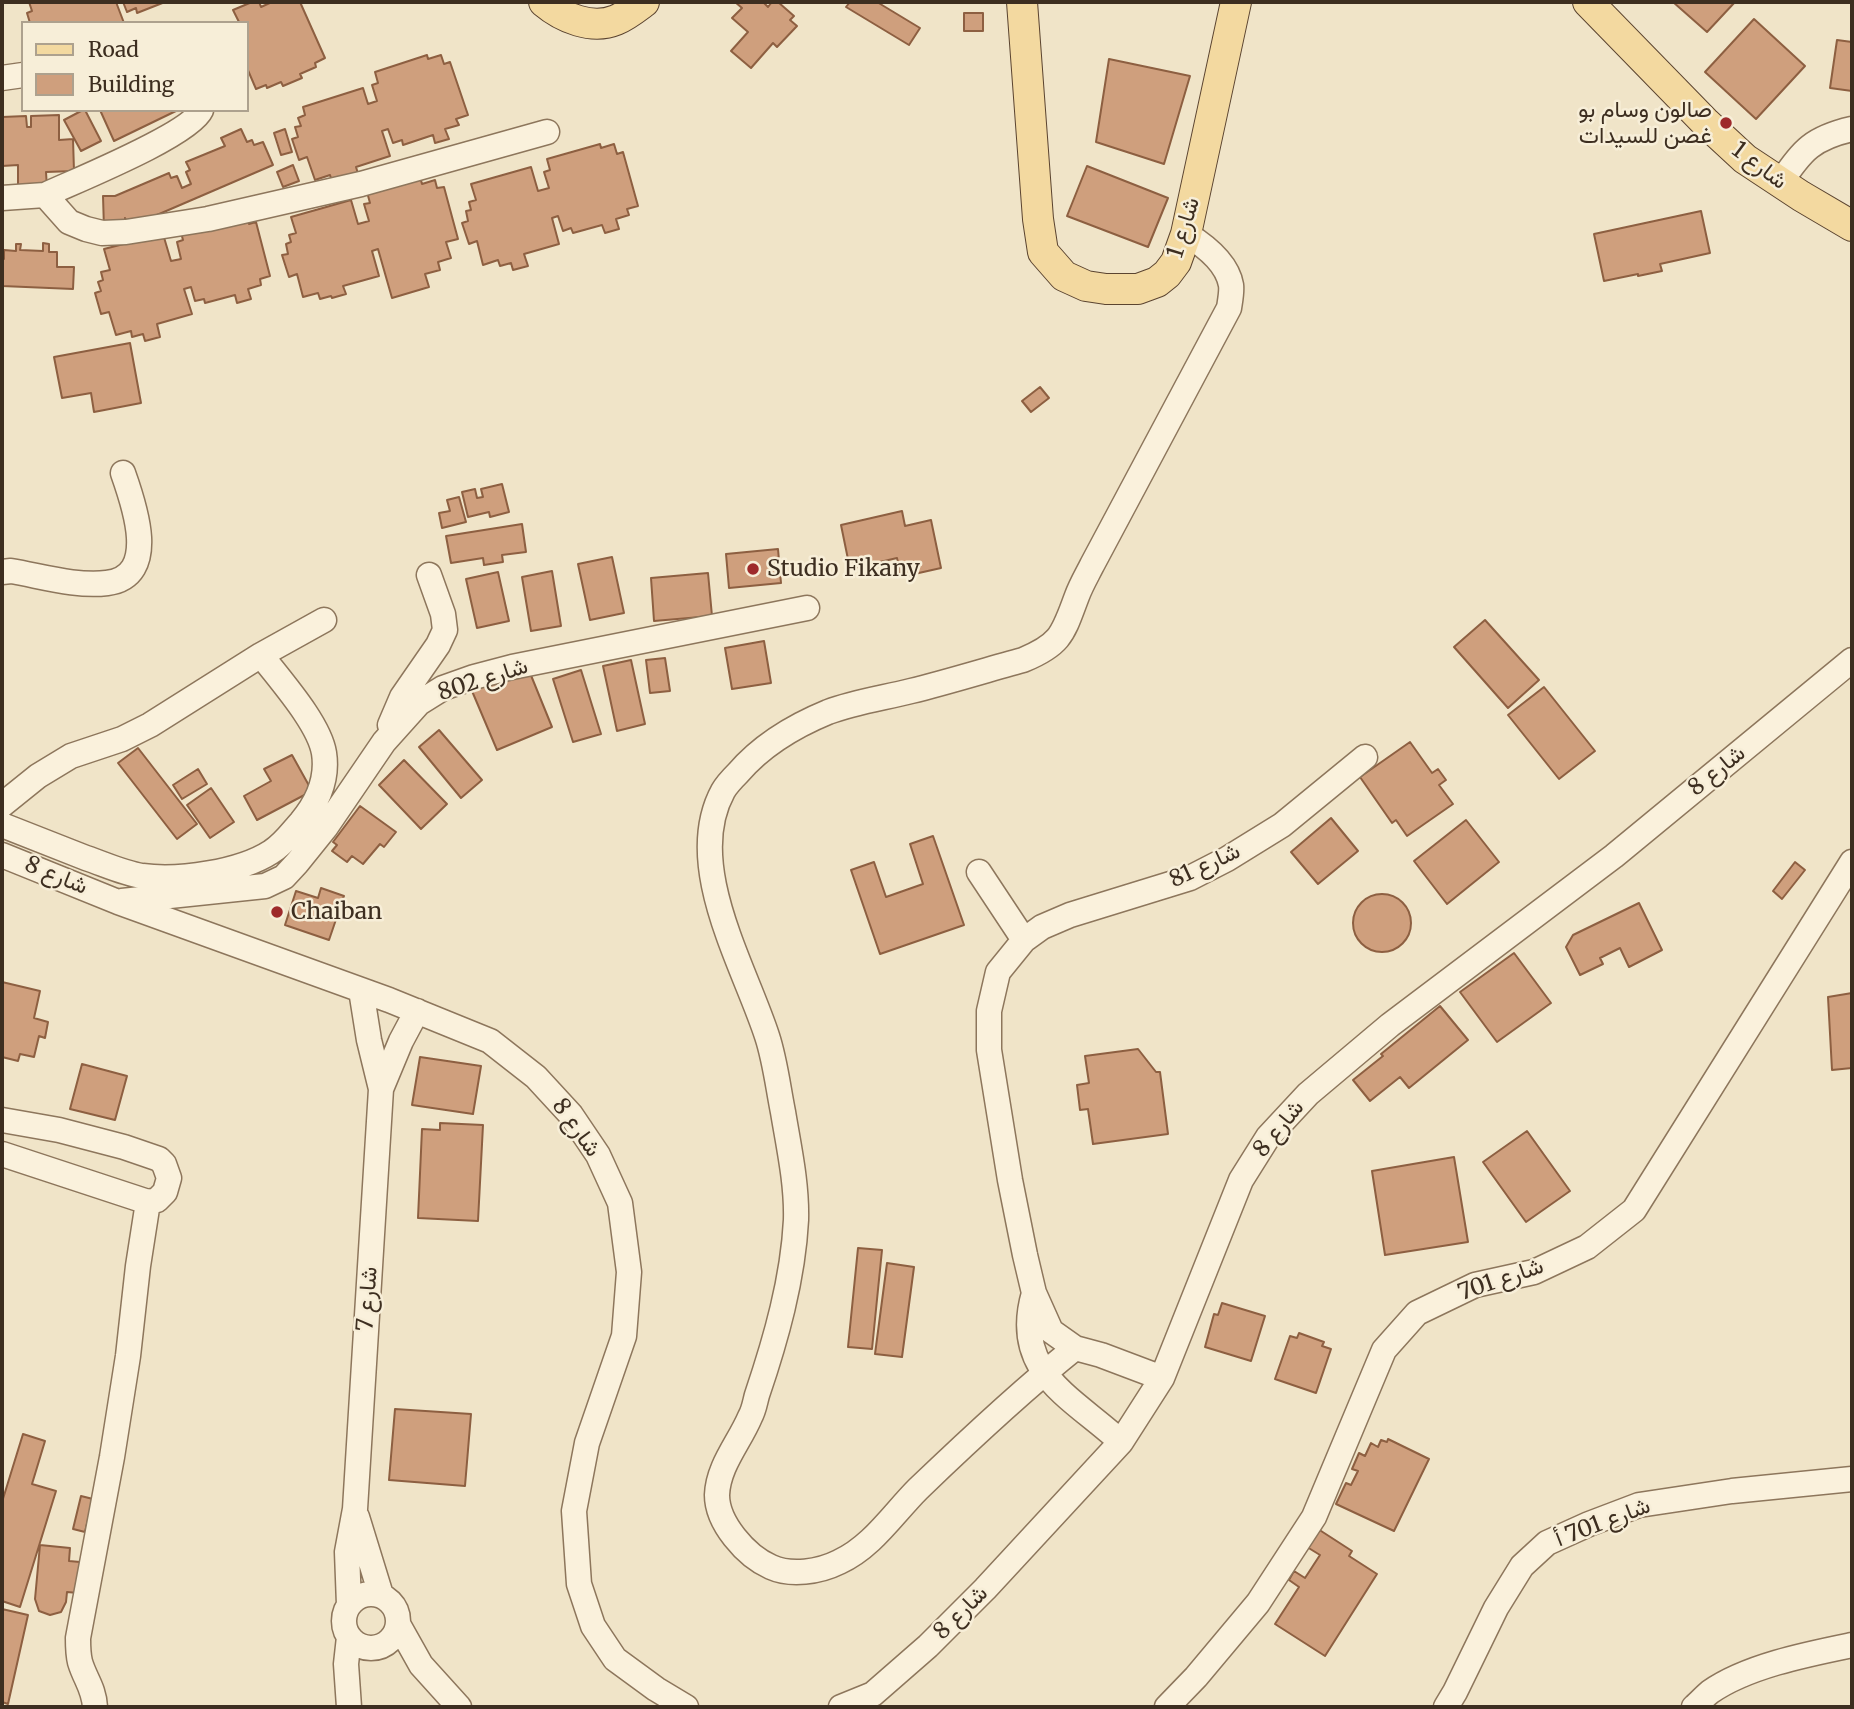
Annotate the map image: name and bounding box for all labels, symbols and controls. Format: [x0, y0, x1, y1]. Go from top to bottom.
legend [21, 21, 248, 112]
text: Road [88, 36, 139, 63]
text: Building [88, 71, 174, 98]
place label: صالون وسام بو غصن للسيدات [1578, 96, 1712, 150]
marker: صالون وسام بو غصن للسيدات [1718, 115, 1734, 131]
street label: شارع 1 [1726, 136, 1792, 196]
street label: شارع 1 [1162, 194, 1206, 262]
place label: Studio Fikany [767, 555, 920, 583]
marker: Studio Fikany [745, 561, 761, 577]
street label: شارع 802 [434, 652, 532, 708]
street label: شارع 8 [1683, 740, 1751, 802]
street label: شارع 81 [1165, 838, 1245, 894]
street label: شارع 8 [21, 851, 91, 901]
place label: Chaiban [291, 898, 382, 926]
marker: Chaiban [269, 904, 285, 920]
street label: شارع 8 [546, 1093, 606, 1163]
street label: شارع 8 [1248, 1095, 1310, 1163]
street label: شارع 701 [1455, 1253, 1547, 1307]
street label: شارع 7 [352, 1266, 384, 1332]
street label: شارع 701 أ [1552, 1492, 1654, 1554]
street label: شارع 8 [928, 1580, 994, 1646]

